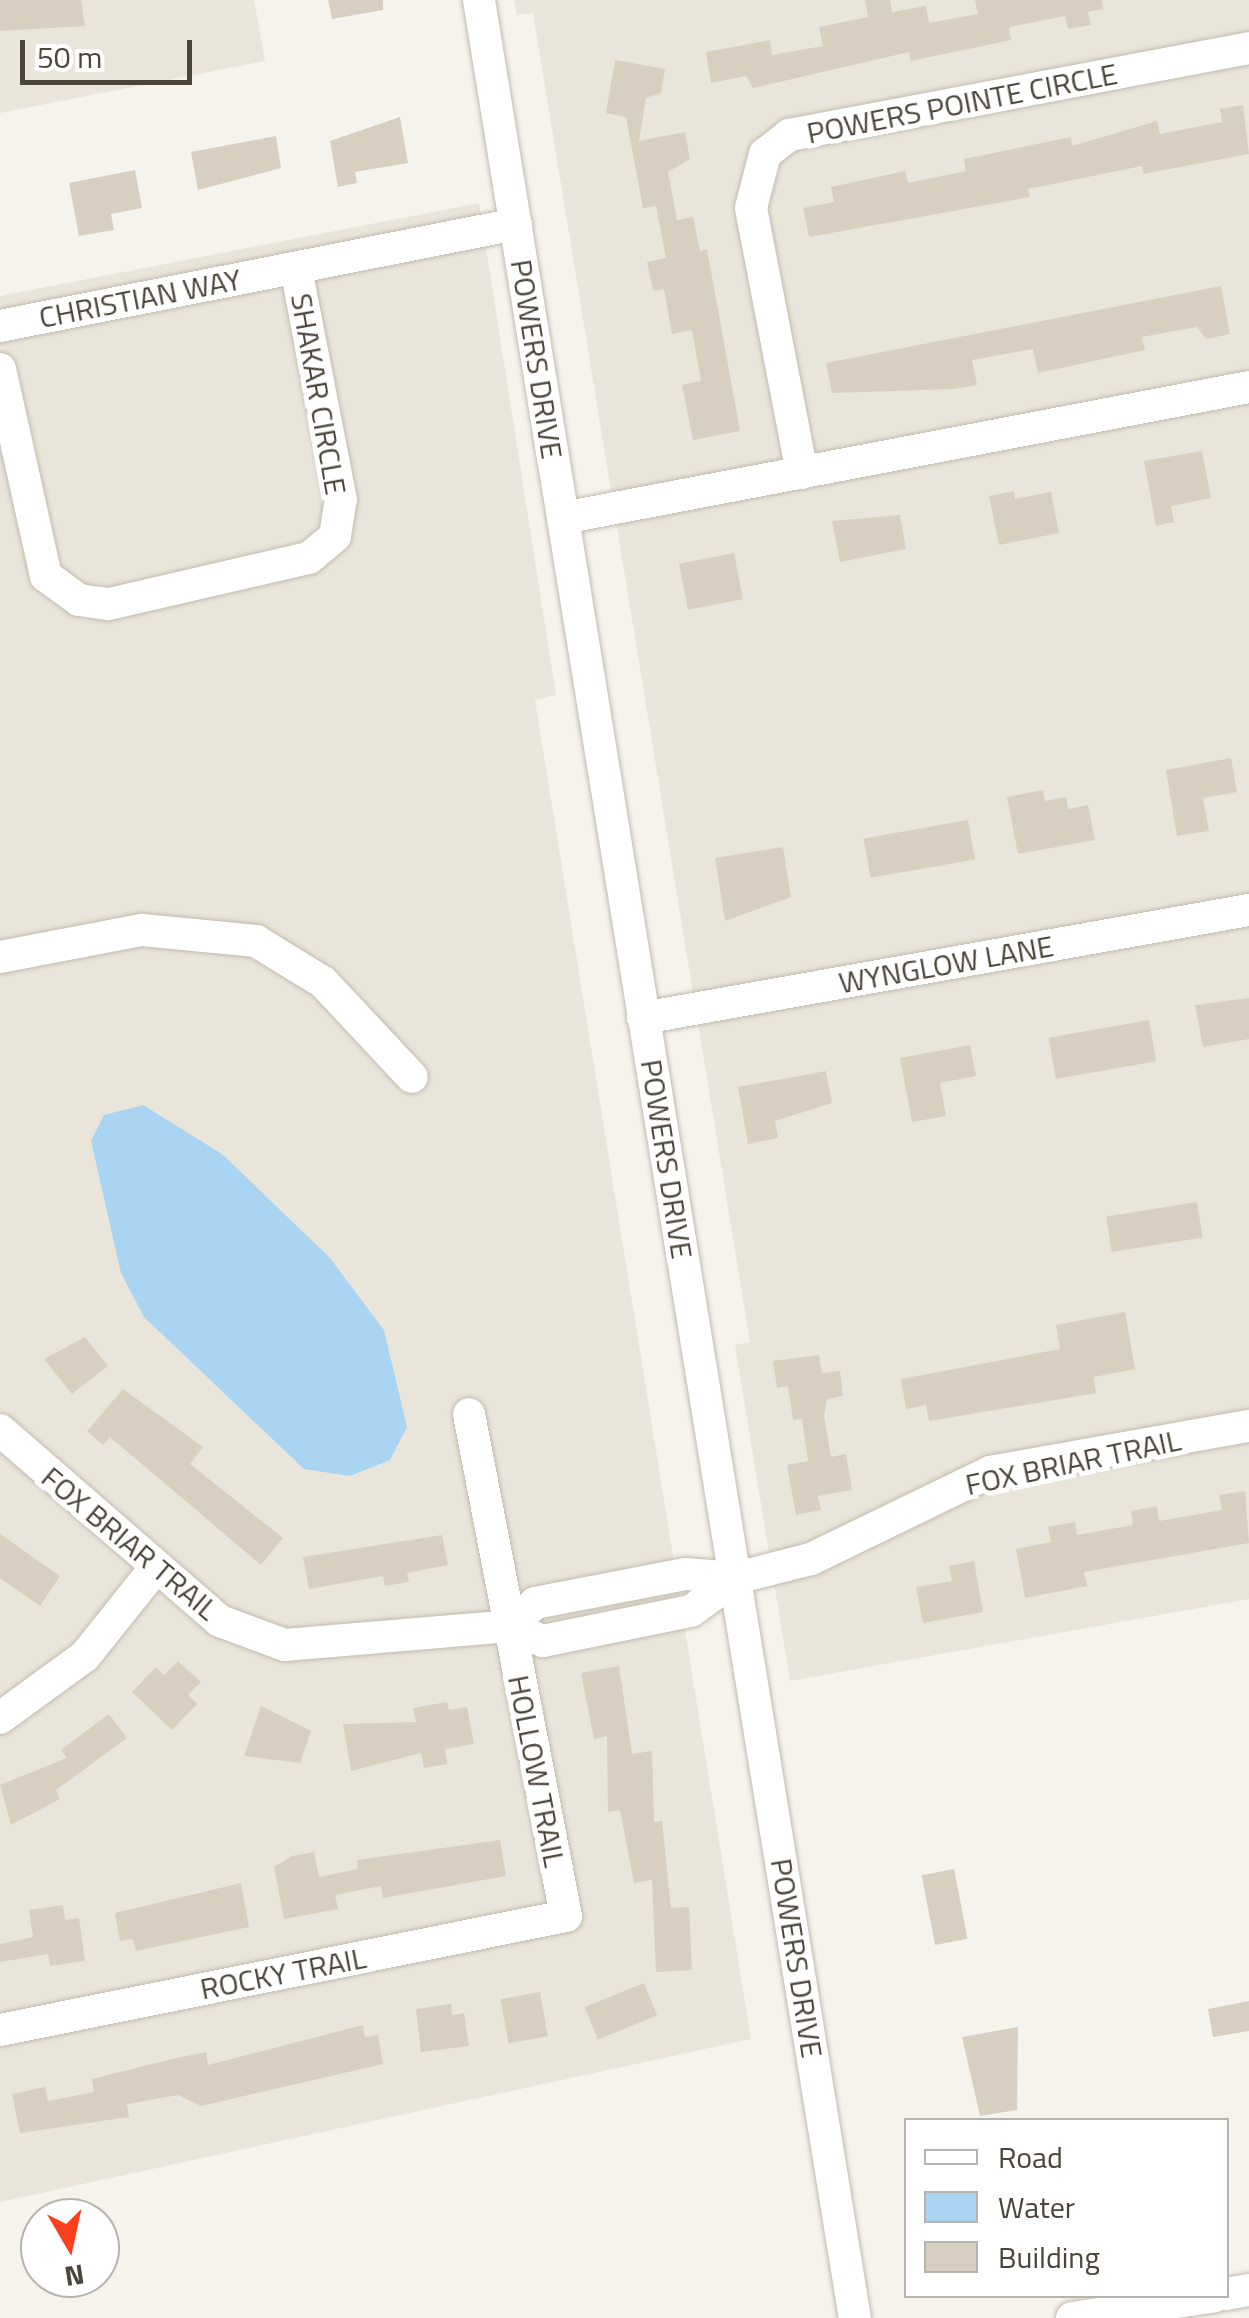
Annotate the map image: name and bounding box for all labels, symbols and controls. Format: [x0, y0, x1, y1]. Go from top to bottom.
scale bar [25, 20, 198, 82]
text: 50 m [37, 34, 102, 80]
street label: POWERS POINTE CIRCLE [804, 55, 1120, 151]
street label: POWERS DRIVE [503, 257, 571, 461]
street label: CHRISTIAN WAY [36, 261, 244, 335]
street label: SHAKAR CIRCLE [284, 290, 354, 498]
street label: WYNGLOW LANE [836, 927, 1056, 1001]
street label: POWERS DRIVE [633, 1057, 701, 1261]
street label: FOX BRIAR TRAIL [962, 1422, 1184, 1502]
street label: FOX BRIAR TRAIL [35, 1459, 225, 1627]
street label: HOLLOW TRAIL [501, 1672, 573, 1870]
street label: POWERS DRIVE [763, 1856, 831, 2060]
street label: ROCKY TRAIL [197, 1939, 369, 2007]
legend [904, 2118, 1229, 2298]
text: Road [998, 2134, 1063, 2180]
text: Water [998, 2184, 1075, 2230]
north arrow [20, 2198, 120, 2298]
text: Building [998, 2234, 1100, 2280]
text: N [62, 2253, 87, 2299]

